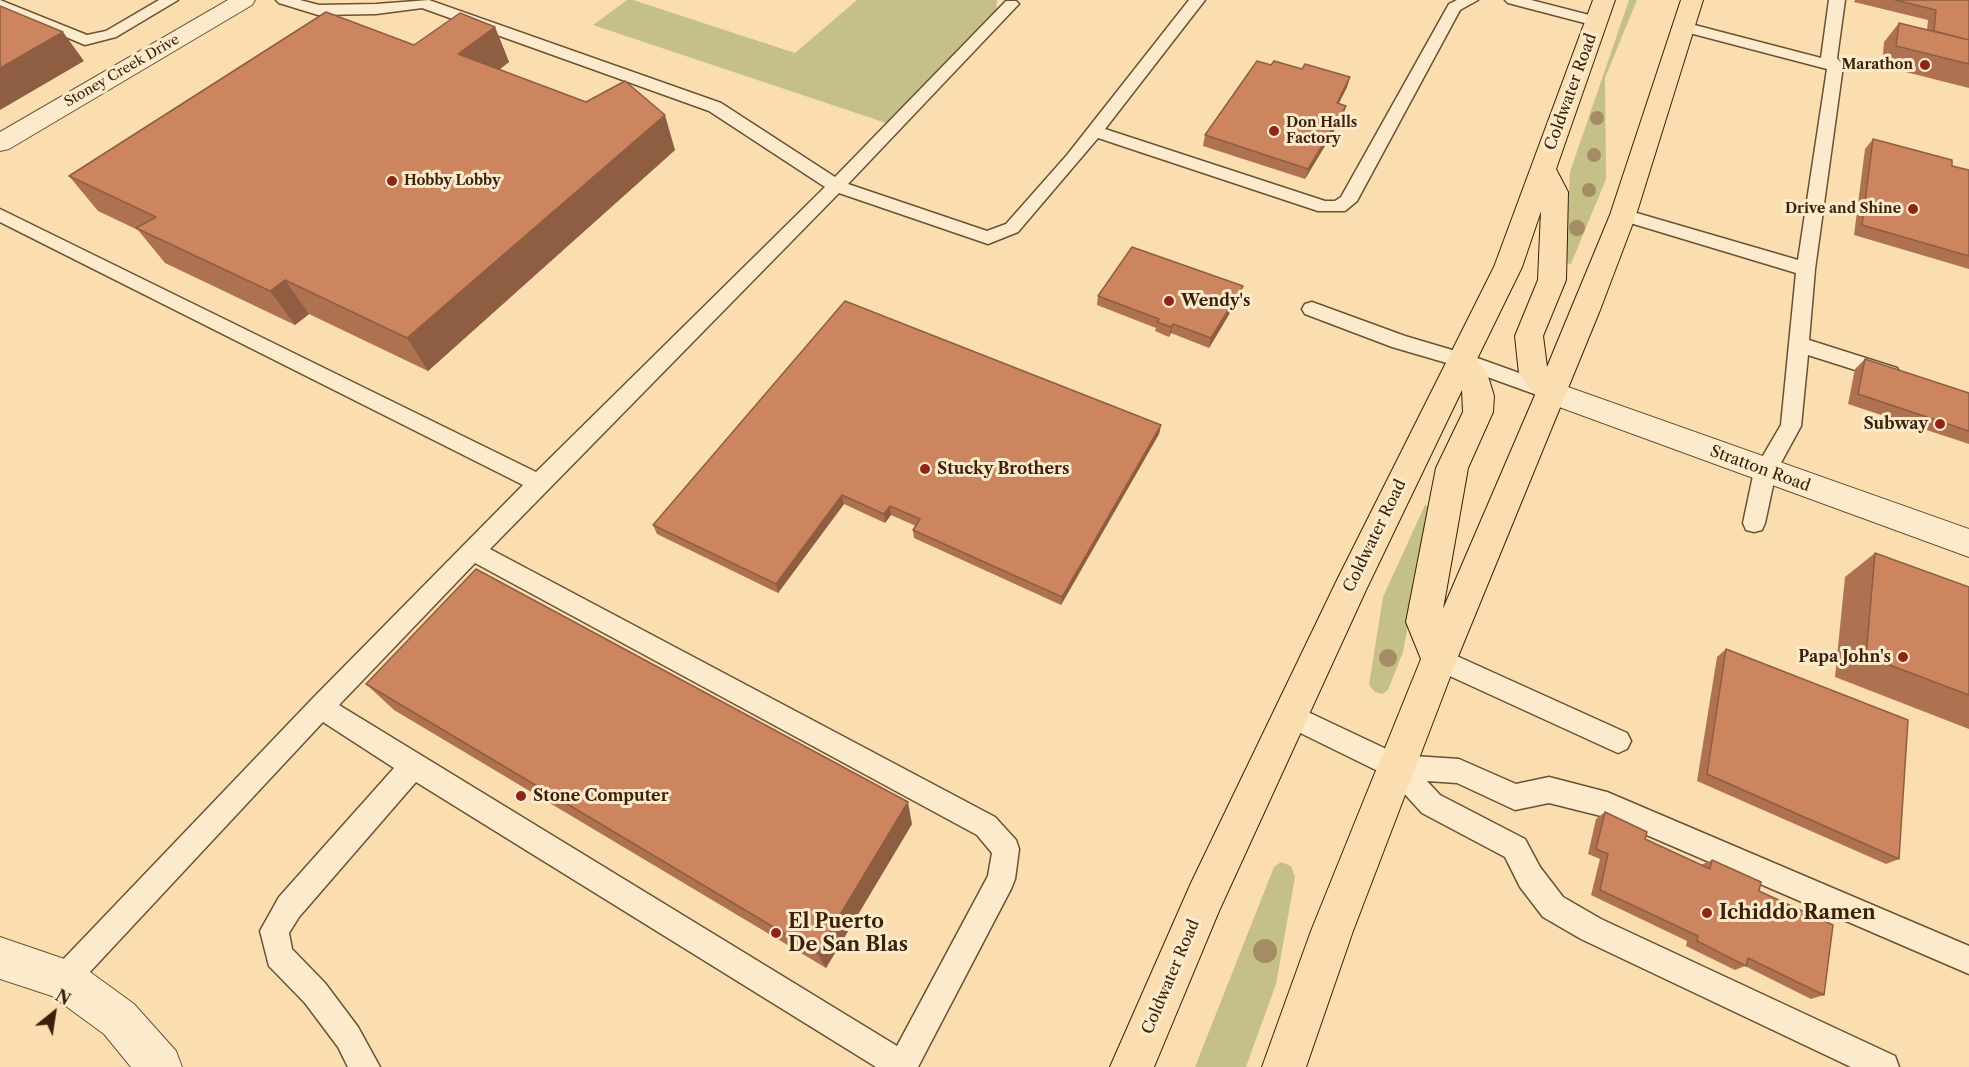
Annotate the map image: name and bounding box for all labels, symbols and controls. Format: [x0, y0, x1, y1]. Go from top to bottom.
street label: Stoney Creek Drive [61, 31, 183, 111]
street label: Coldwater Road [1541, 31, 1601, 153]
place label: Marathon [1842, 57, 1913, 73]
marker: Marathon [1918, 58, 1932, 72]
place label: Don Halls Factory [1286, 115, 1357, 148]
marker: Don Halls Factory [1267, 124, 1281, 138]
place label: Hobby Lobby [404, 173, 501, 189]
marker: Hobby Lobby [385, 174, 399, 188]
place label: Drive and Shine [1785, 201, 1901, 217]
marker: Drive and Shine [1906, 202, 1920, 216]
place label: Wendy's [1181, 291, 1250, 311]
marker: Wendy's [1162, 294, 1176, 308]
place label: Subway [1863, 414, 1928, 434]
marker: Subway [1933, 417, 1947, 431]
street label: Stratton Road [1707, 442, 1813, 496]
place label: Stucky Brothers [937, 459, 1069, 479]
marker: Stucky Brothers [918, 462, 932, 476]
street label: Coldwater Road [1339, 477, 1411, 595]
place label: Papa John's [1798, 647, 1891, 667]
marker: Papa John's [1896, 650, 1910, 664]
place label: Stone Computer [533, 786, 669, 806]
marker: Stone Computer [514, 789, 528, 803]
place label: Ichiddo Ramen [1719, 901, 1876, 925]
marker: Ichiddo Ramen [1700, 906, 1714, 920]
place label: El Puerto De San Blas [788, 910, 908, 957]
street label: Coldwater Road [1138, 917, 1204, 1037]
marker: El Puerto De San Blas [769, 926, 783, 940]
north arrow [24, 983, 84, 1043]
text: N [52, 985, 74, 1010]

